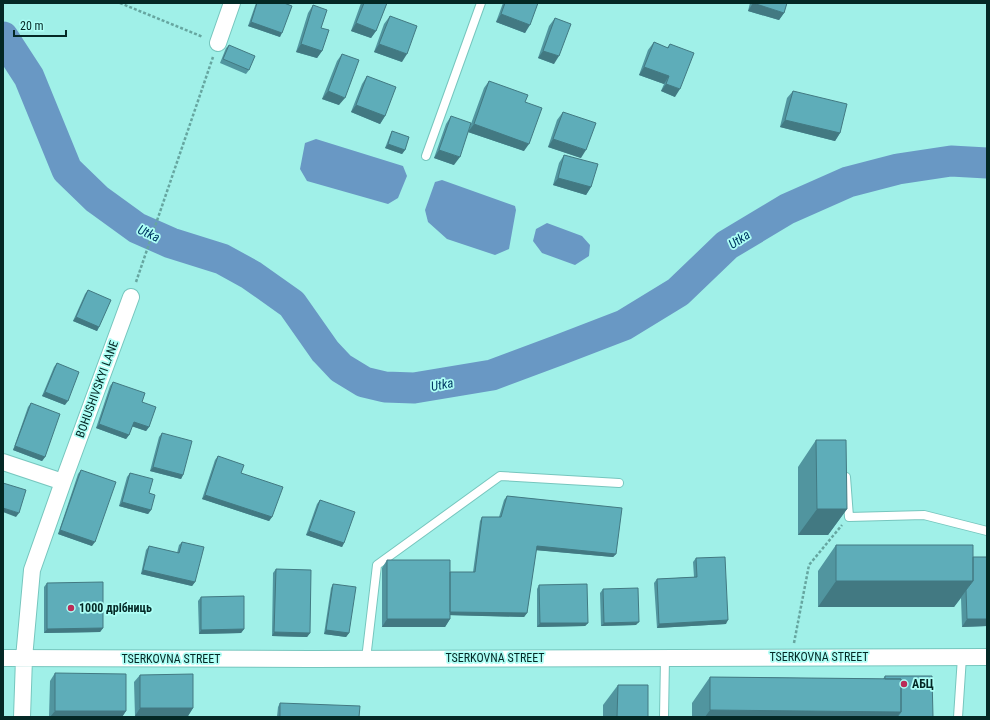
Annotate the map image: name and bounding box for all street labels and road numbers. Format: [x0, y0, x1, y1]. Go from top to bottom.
street label: BOHUSHIVSKYI LANE [73, 339, 121, 439]
street label: TSERKOVNA STREET [769, 650, 869, 664]
street label: TSERKOVNA STREET [445, 651, 545, 665]
street label: TSERKOVNA STREET [121, 652, 221, 666]

